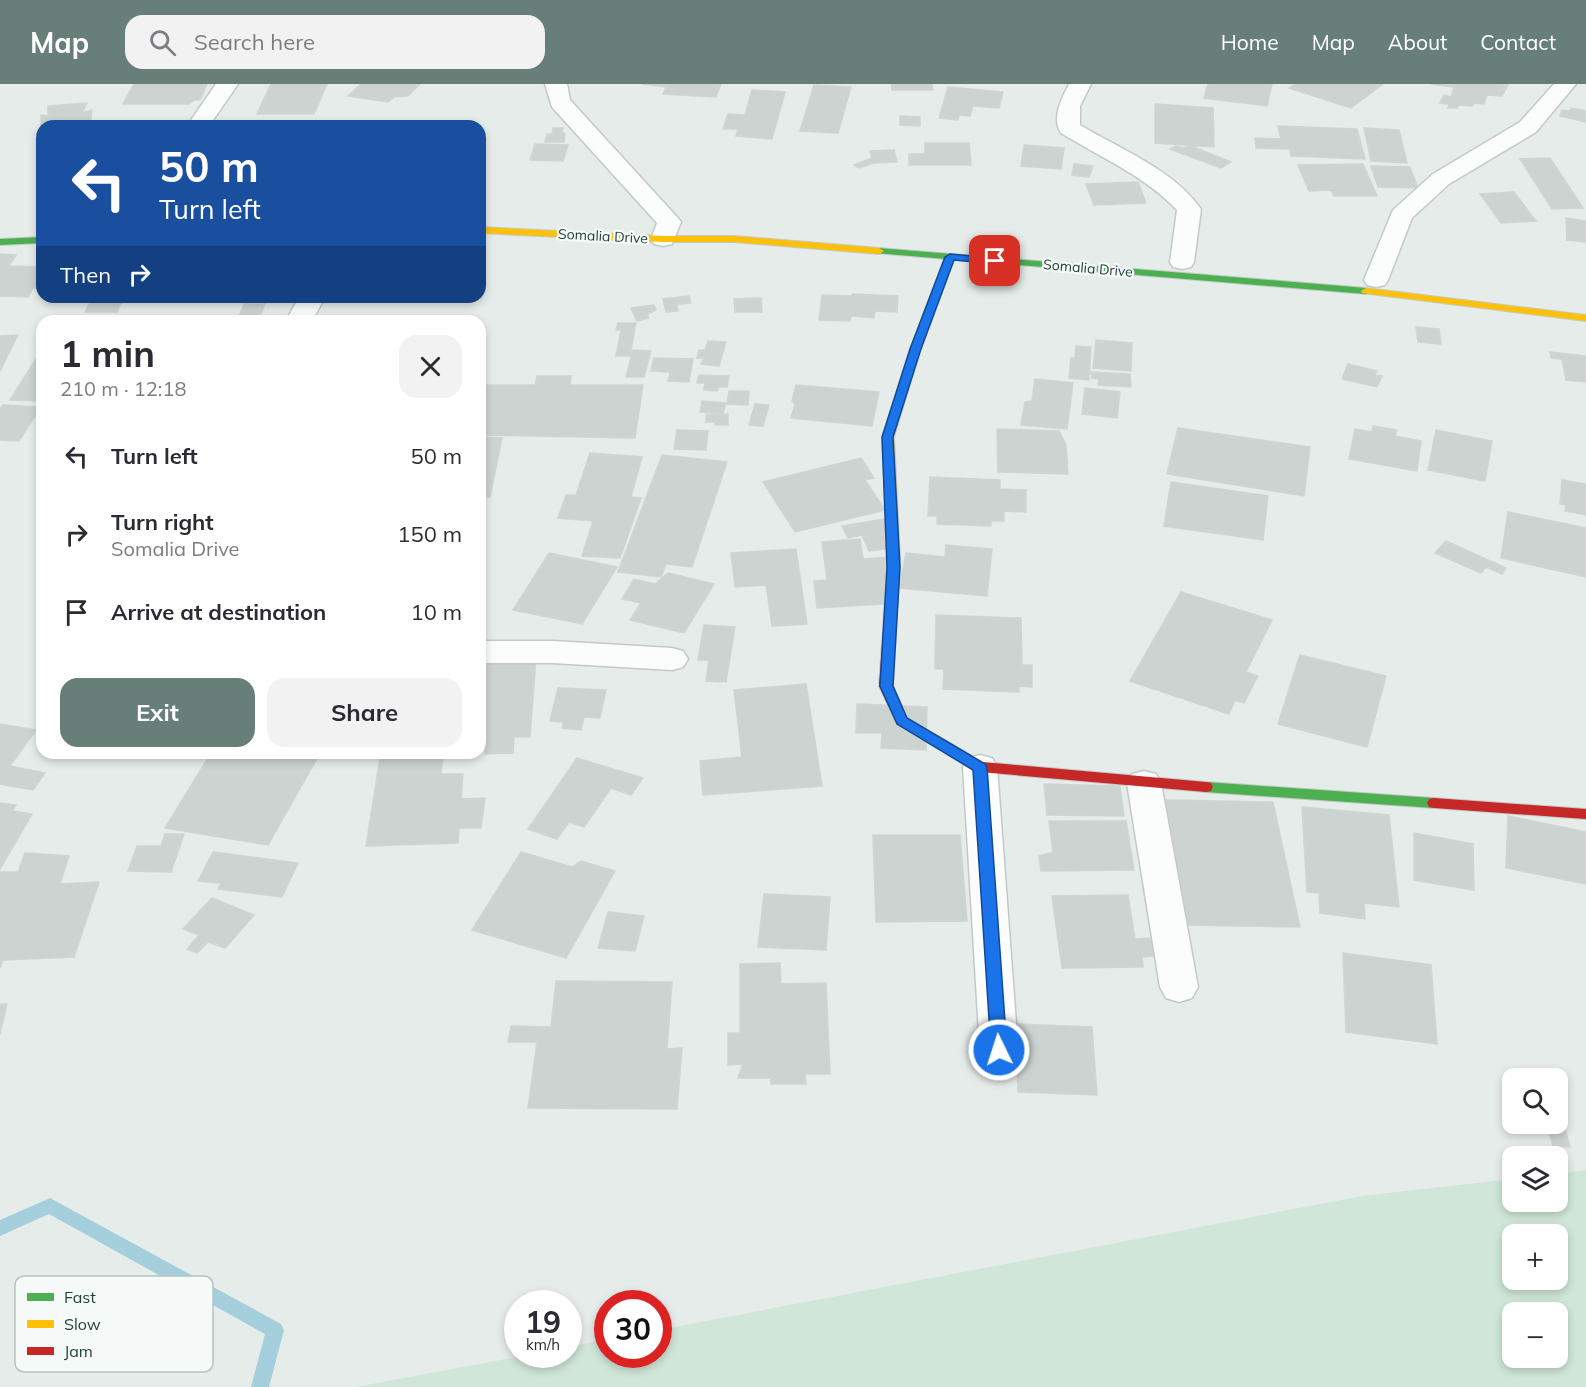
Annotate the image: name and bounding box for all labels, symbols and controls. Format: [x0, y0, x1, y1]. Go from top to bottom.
search box [125, 15, 545, 69]
text: Map [30, 25, 89, 60]
icon: search [146, 26, 179, 59]
text: Search here [194, 28, 315, 56]
text: Home [1221, 29, 1279, 55]
text: Map [1312, 29, 1355, 55]
text: About [1388, 29, 1447, 55]
text: Contact [1480, 29, 1556, 55]
text: 50 m [159, 140, 259, 193]
icon: left [60, 144, 138, 222]
text: Turn left [159, 192, 261, 226]
street label: Somalia Drive [558, 225, 648, 247]
pin [969, 235, 1020, 286]
icon: arrive [978, 244, 1011, 277]
street label: Somalia Drive [1042, 255, 1134, 281]
icon: right [123, 258, 156, 291]
text: Then [60, 261, 111, 289]
text: 1 min [60, 331, 155, 376]
button: close [399, 335, 462, 398]
text: 210 m · 12:18 [60, 376, 186, 401]
icon: left [60, 440, 93, 473]
text: Turn left [111, 442, 198, 470]
text: 50 m [411, 442, 462, 470]
text: Turn right [111, 508, 214, 536]
icon: right [60, 518, 93, 551]
text: 150 m [397, 520, 462, 548]
text: Somalia Drive [111, 536, 240, 561]
icon: arrive [60, 596, 93, 629]
text: Arrive at destination [111, 598, 326, 626]
text: 10 m [411, 598, 462, 626]
button: Exit [60, 678, 255, 747]
button: Share [267, 678, 462, 747]
position arrow [967, 1018, 1031, 1082]
map controls [1502, 1068, 1568, 1368]
button: search [1502, 1068, 1568, 1134]
button: layers [1502, 1146, 1568, 1212]
button: + [1502, 1224, 1568, 1290]
legend [15, 1276, 213, 1372]
text: Fast [64, 1287, 96, 1307]
speed limit sign: 30 [594, 1290, 672, 1368]
button: − [1502, 1302, 1568, 1368]
text: 19 [525, 1303, 561, 1341]
text: Slow [64, 1314, 101, 1334]
text: km/h [526, 1335, 560, 1354]
text: Jam [64, 1341, 93, 1361]

